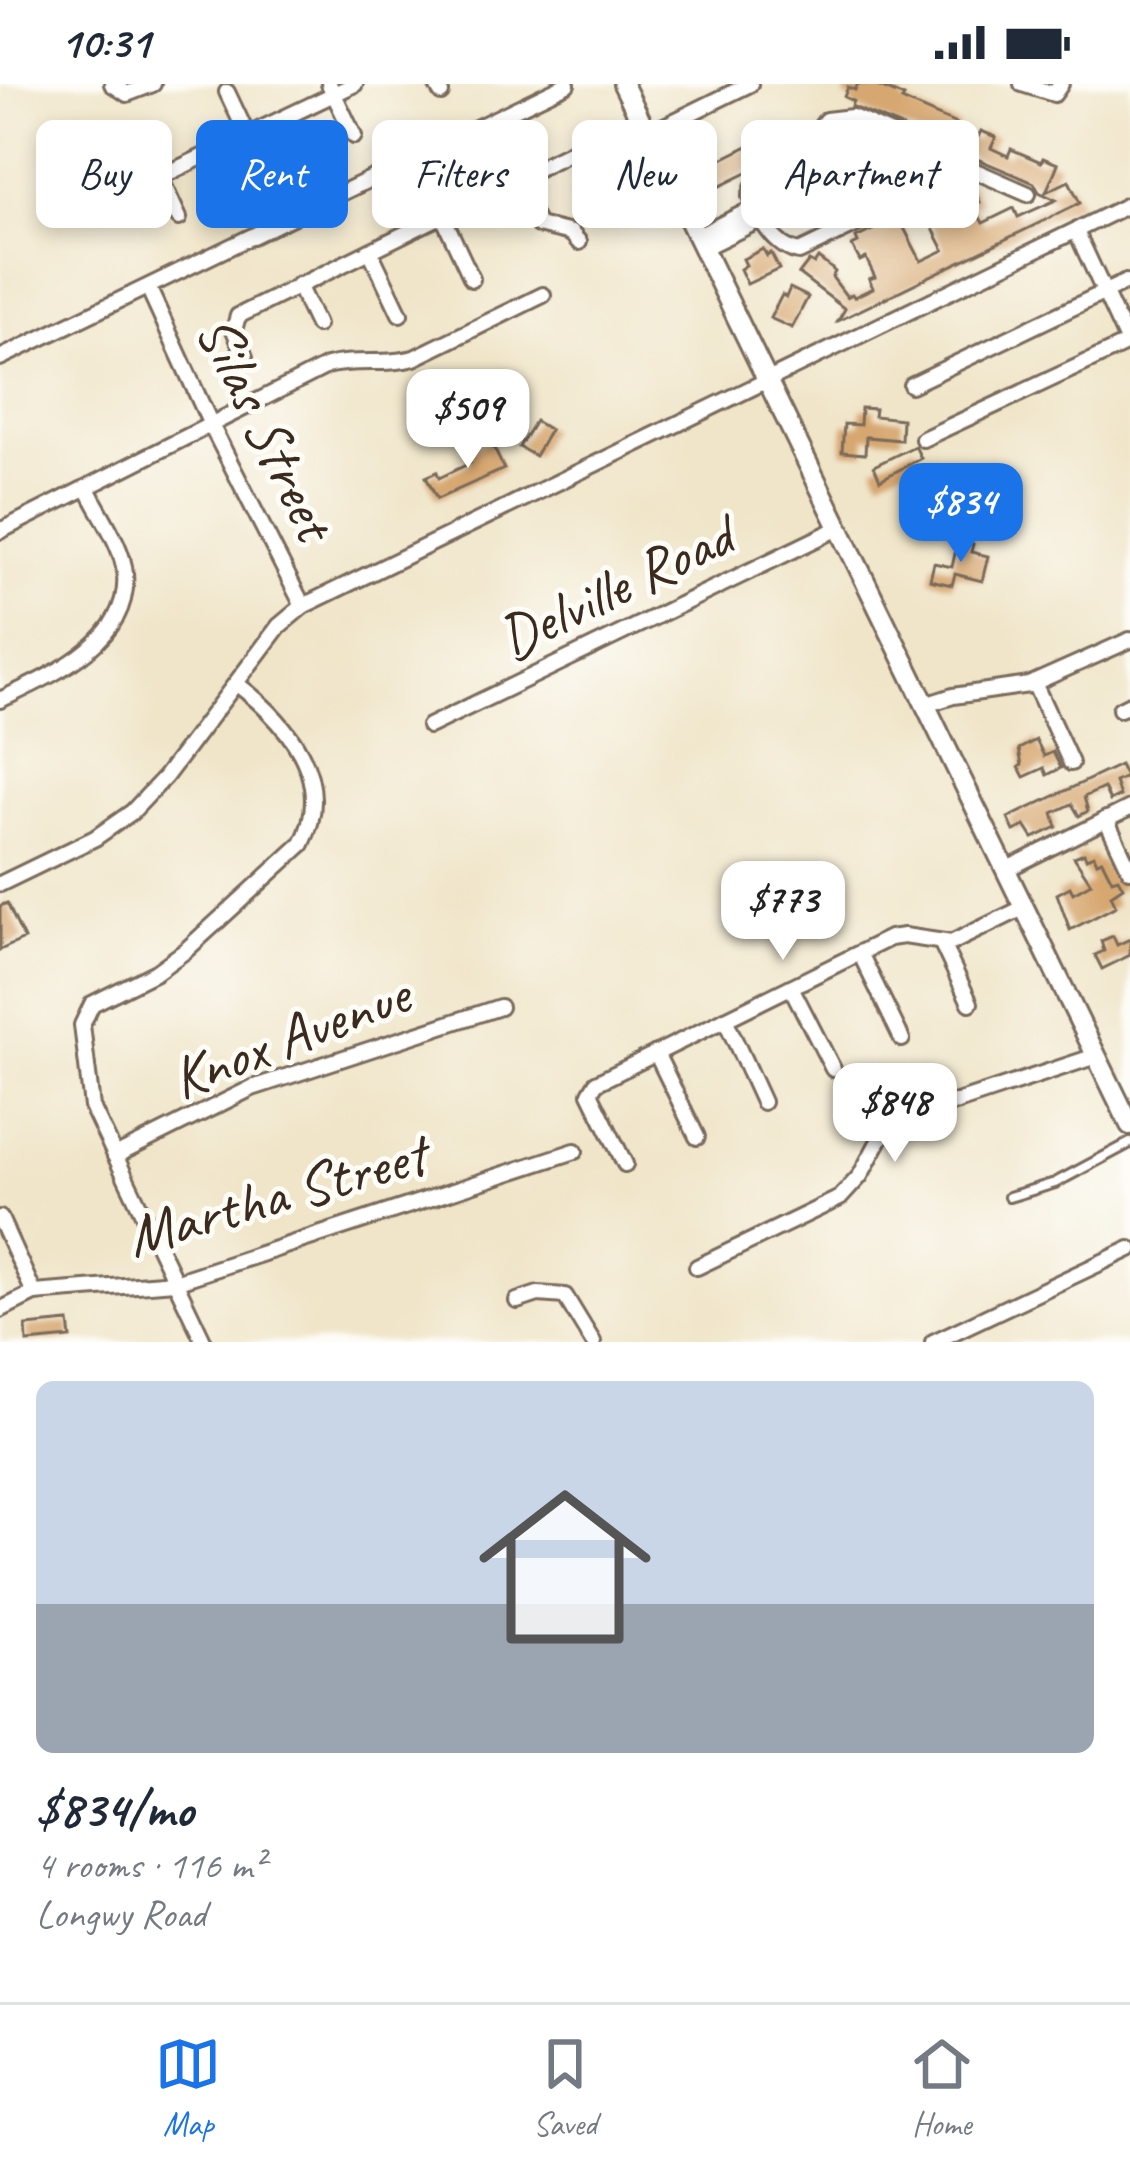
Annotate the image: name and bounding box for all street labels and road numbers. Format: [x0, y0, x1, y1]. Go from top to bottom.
street label: Silas Street [179, 302, 355, 556]
street label: Delville Road [485, 494, 752, 676]
street label: Knox Avenue [160, 954, 424, 1116]
street label: Martha Street [118, 1114, 442, 1274]

